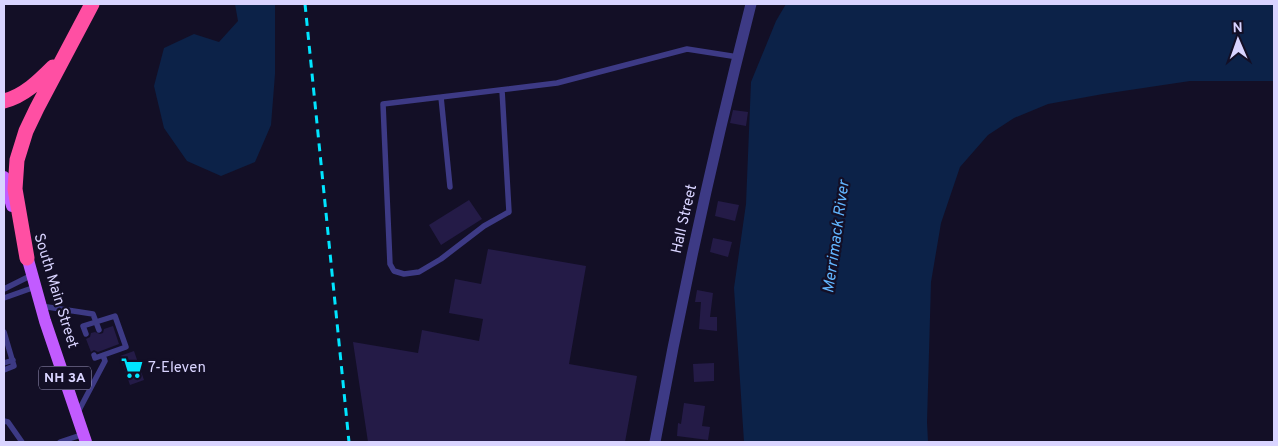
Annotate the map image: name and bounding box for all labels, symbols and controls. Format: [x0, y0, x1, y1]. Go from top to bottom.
north arrow [1213, 15, 1263, 65]
text: N [1232, 20, 1243, 37]
water label: Merrimack River [819, 177, 855, 295]
street label: Hall Street [668, 182, 702, 256]
street label: South Main Street [28, 231, 82, 351]
supermarket icon: 7-Eleven [119, 355, 145, 381]
place label: 7-Eleven [148, 359, 206, 378]
road number: NH 3A [39, 366, 91, 389]

